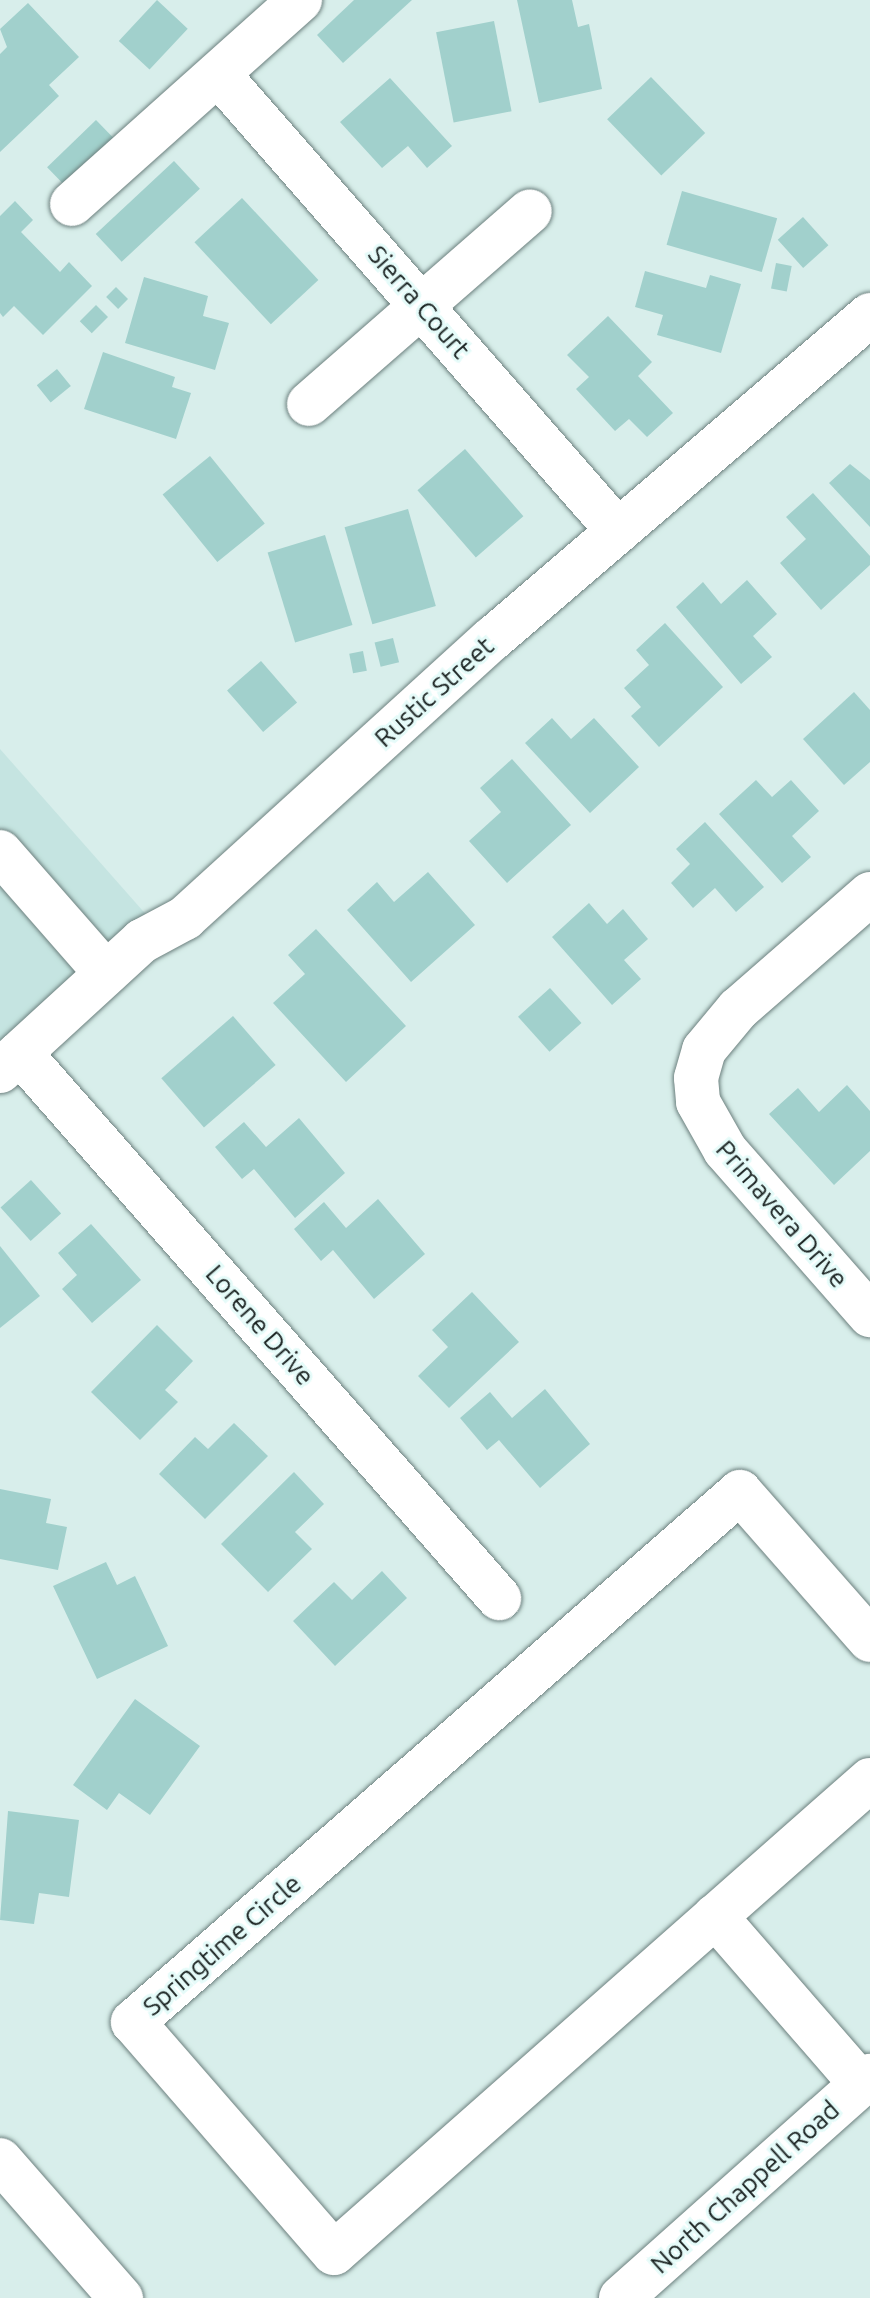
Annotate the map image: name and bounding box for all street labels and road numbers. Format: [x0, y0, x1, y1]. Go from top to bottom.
street label: Sierra Court [362, 239, 476, 365]
street label: Rustic Street [368, 630, 500, 754]
street label: Primavera Drive [710, 1134, 854, 1294]
street label: Lorene Drive [199, 1258, 321, 1392]
street label: Springtime Circle [137, 1868, 307, 2022]
street label: North Chappell Road [644, 2094, 846, 2280]

